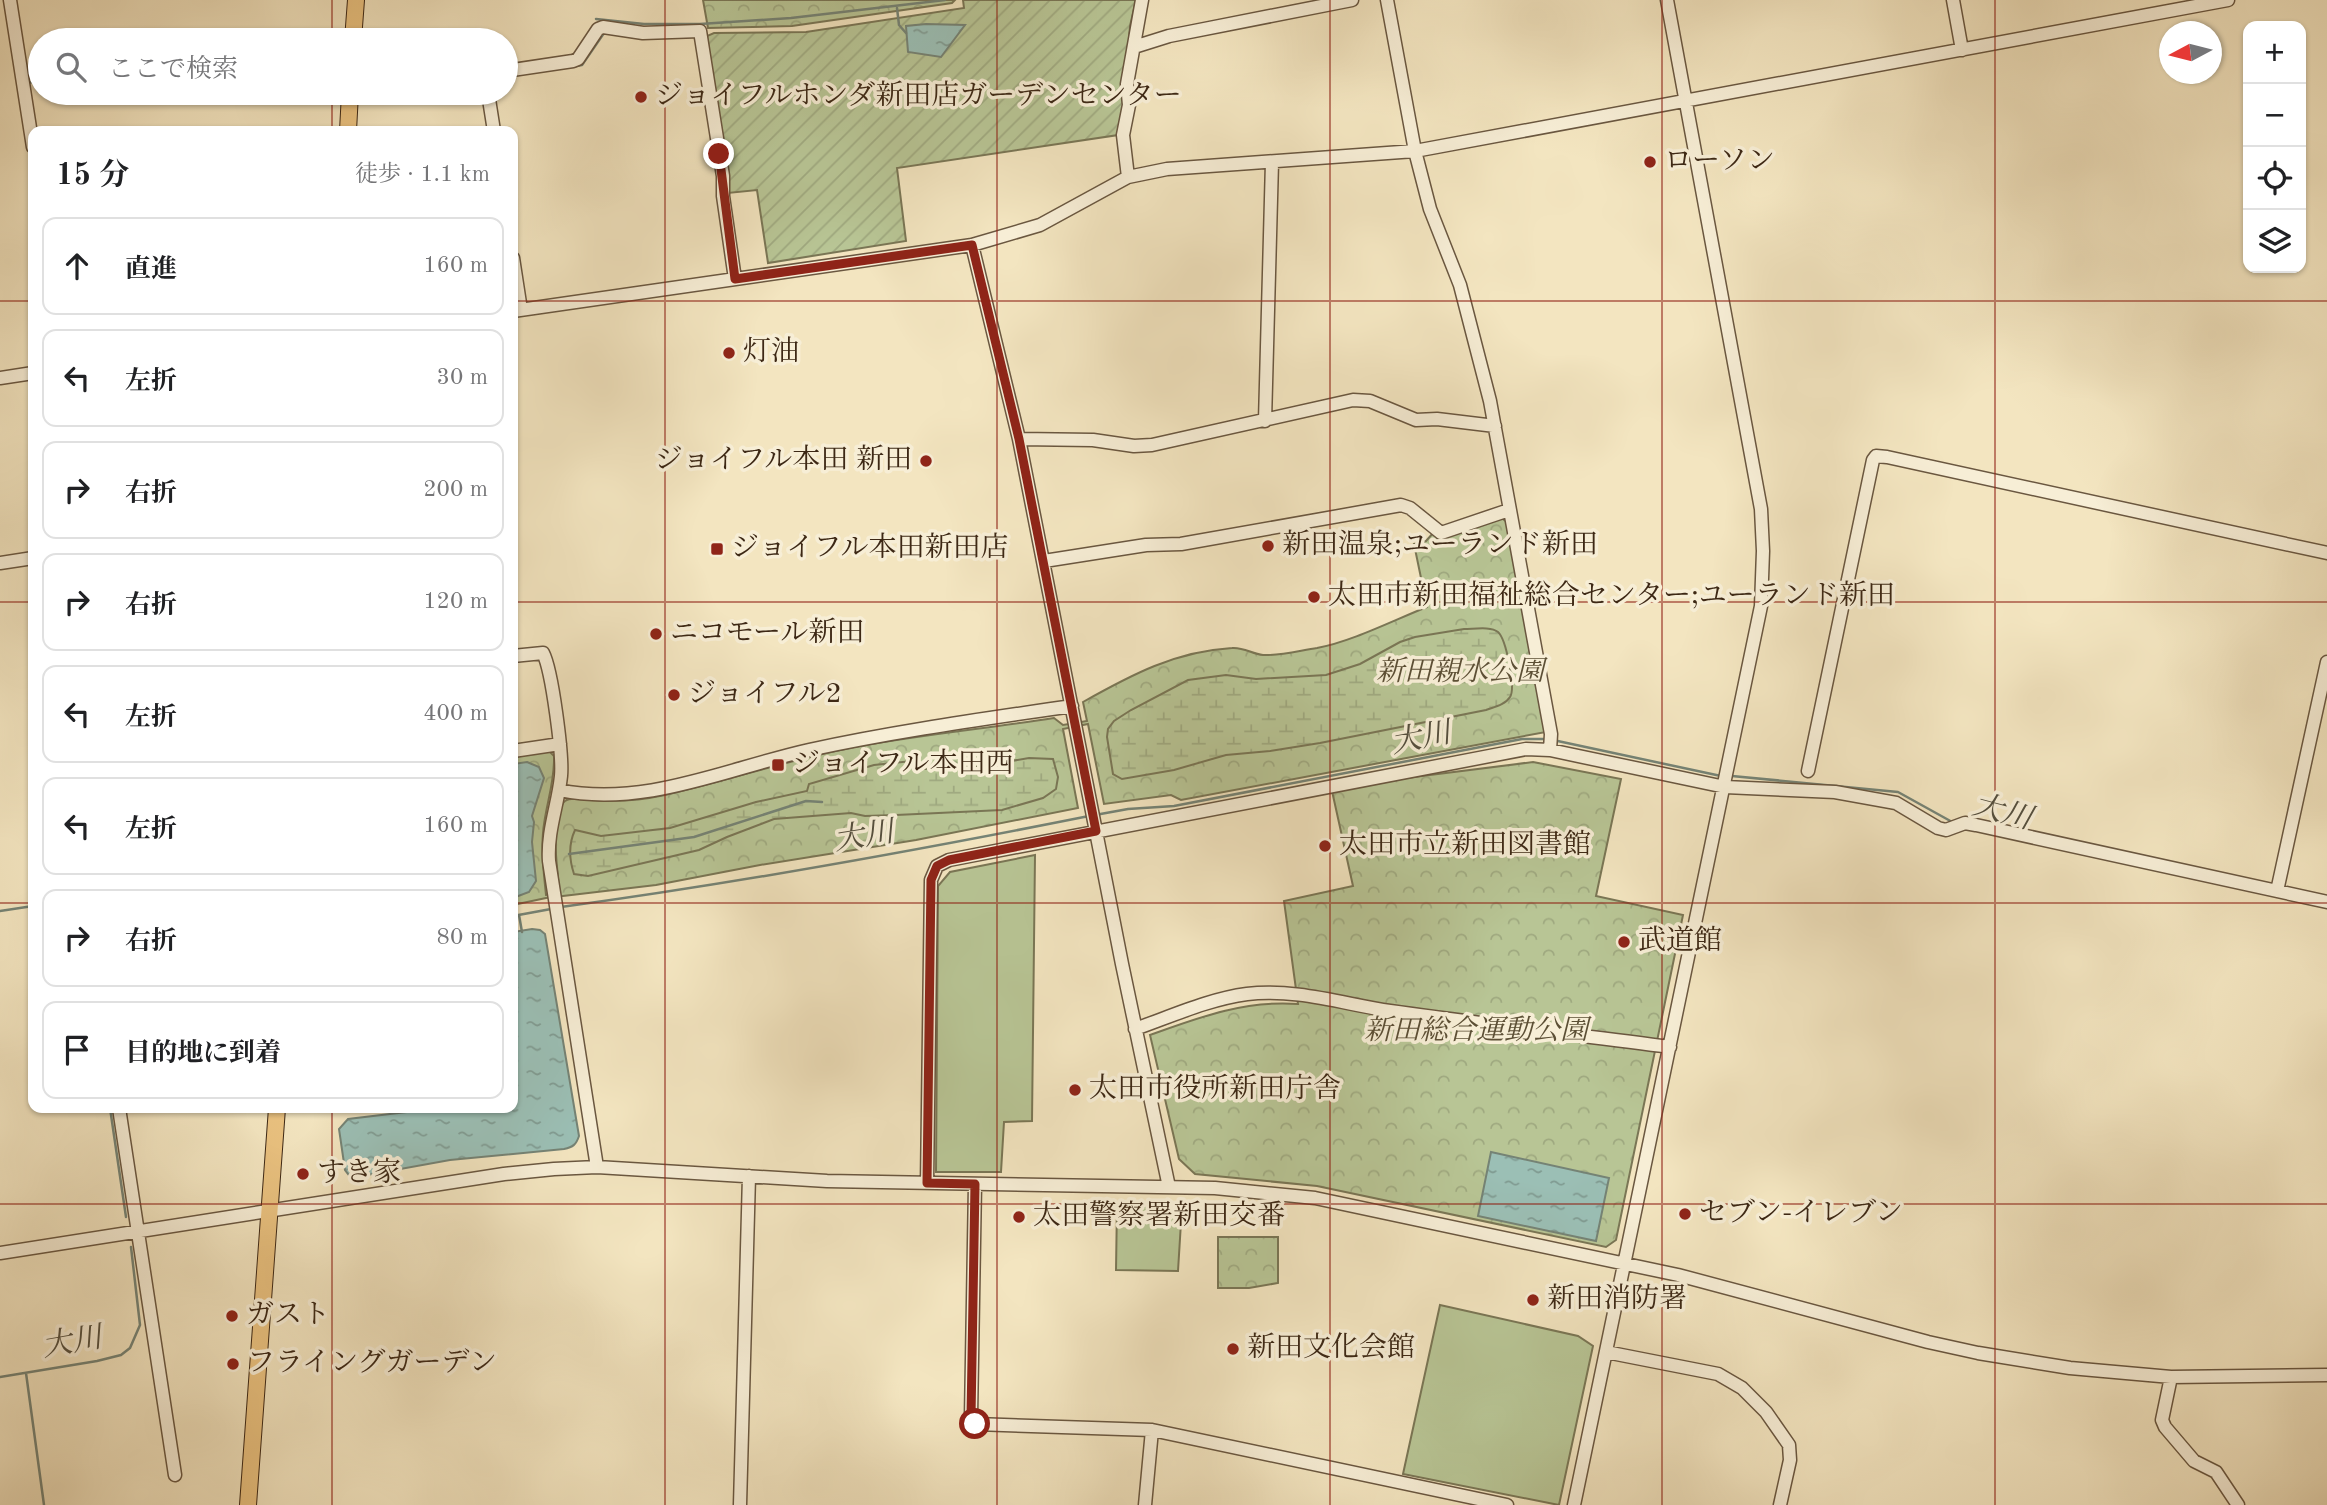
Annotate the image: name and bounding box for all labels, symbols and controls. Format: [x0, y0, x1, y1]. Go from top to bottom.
north arrow [2159, 21, 2222, 84]
map controls [2243, 21, 2306, 273]
button: + [2243, 21, 2306, 84]
search box [28, 28, 518, 105]
icon: search [52, 48, 90, 86]
text: ここで検索 [108, 57, 238, 83]
place label: ジョイフルホンダ新田店ガーデンセンター [655, 80, 1182, 111]
button: − [2243, 84, 2306, 147]
marker: ジョイフルホンダ新田店ガーデンセンター [633, 89, 649, 105]
route end [703, 138, 734, 169]
button: locate [2243, 147, 2306, 210]
place label: ローソン [1664, 148, 1775, 176]
marker: ローソン [1642, 154, 1658, 170]
text: 15 分 [56, 161, 129, 191]
text: 徒歩 · 1.1 km [355, 163, 490, 186]
button: layers [2243, 210, 2306, 273]
icon: ahead [58, 247, 96, 285]
text: 160 m [423, 254, 488, 277]
text: 直進 [125, 257, 177, 283]
place label: 灯油 [743, 336, 799, 367]
marker: 灯油 [721, 345, 737, 361]
icon: left [58, 359, 96, 397]
text: 30 m [437, 366, 488, 389]
text: 左折 [125, 369, 177, 395]
place label: ジョイフル本田 新田 [655, 444, 912, 475]
marker: ジョイフル本田 新田 [918, 453, 934, 469]
icon: right [58, 471, 96, 509]
text: 200 m [423, 478, 488, 501]
text: 右折 [125, 481, 177, 507]
place label: 新田温泉;ユーランド新田 [1282, 529, 1598, 560]
place label: ジョイフル本田新田店 [731, 532, 1008, 563]
marker: 新田温泉;ユーランド新田 [1260, 538, 1276, 554]
marker: ジョイフル本田新田店 [709, 541, 725, 557]
place label: 太田市新田福祉総合センター;ユーランド新田 [1328, 580, 1895, 611]
icon: right [58, 583, 96, 621]
marker: 太田市新田福祉総合センター;ユーランド新田 [1306, 589, 1322, 605]
text: 120 m [423, 590, 488, 613]
text: 右折 [125, 593, 177, 619]
place label: ニコモール新田 [670, 617, 864, 648]
marker: ニコモール新田 [648, 626, 664, 642]
park label: 新田親水公園 [1376, 656, 1548, 687]
place label: ジョイフル2 [688, 679, 842, 709]
marker: ジョイフル2 [666, 687, 682, 703]
icon: left [58, 695, 96, 733]
text: 400 m [423, 702, 488, 725]
text: 左折 [125, 705, 177, 731]
water label: 大川 [1388, 715, 1456, 759]
place label: ジョイフル本田西 [792, 748, 1013, 779]
marker: ジョイフル本田西 [770, 757, 786, 773]
water label: 大川 [1969, 788, 2039, 836]
icon: left [58, 807, 96, 845]
text: 160 m [423, 814, 488, 837]
water label: 大川 [832, 814, 899, 857]
text: 左折 [125, 817, 177, 843]
place label: 太田市立新田図書館 [1339, 829, 1591, 860]
marker: 太田市立新田図書館 [1317, 838, 1333, 854]
icon: right [58, 919, 96, 957]
place label: 武道館 [1638, 925, 1722, 956]
text: 80 m [437, 926, 488, 949]
text: 右折 [125, 929, 177, 955]
marker: 武道館 [1616, 934, 1632, 950]
park label: 新田総合運動公園 [1364, 1015, 1592, 1046]
icon: arrive [58, 1031, 96, 1069]
text: 目的地に到着 [125, 1041, 281, 1067]
place label: 太田市役所新田庁舎 [1089, 1073, 1341, 1104]
marker: 太田市役所新田庁舎 [1067, 1082, 1083, 1098]
place label: すき家 [317, 1157, 401, 1188]
marker: すき家 [295, 1166, 311, 1182]
place label: セブン-イレブン [1699, 1198, 1903, 1228]
place label: 太田警察署新田交番 [1033, 1200, 1285, 1231]
marker: セブン-イレブン [1677, 1206, 1693, 1222]
marker: 太田警察署新田交番 [1011, 1209, 1027, 1225]
place label: 新田消防署 [1547, 1283, 1687, 1314]
marker: 新田消防署 [1525, 1292, 1541, 1308]
place label: ガスト [246, 1301, 330, 1330]
marker: ガスト [224, 1308, 240, 1324]
water label: 大川 [39, 1320, 107, 1363]
place label: 新田文化会館 [1247, 1332, 1415, 1363]
marker: 新田文化会館 [1225, 1341, 1241, 1357]
place label: フライングガーデン [247, 1348, 497, 1378]
marker: フライングガーデン [225, 1356, 241, 1372]
route start [959, 1408, 990, 1439]

